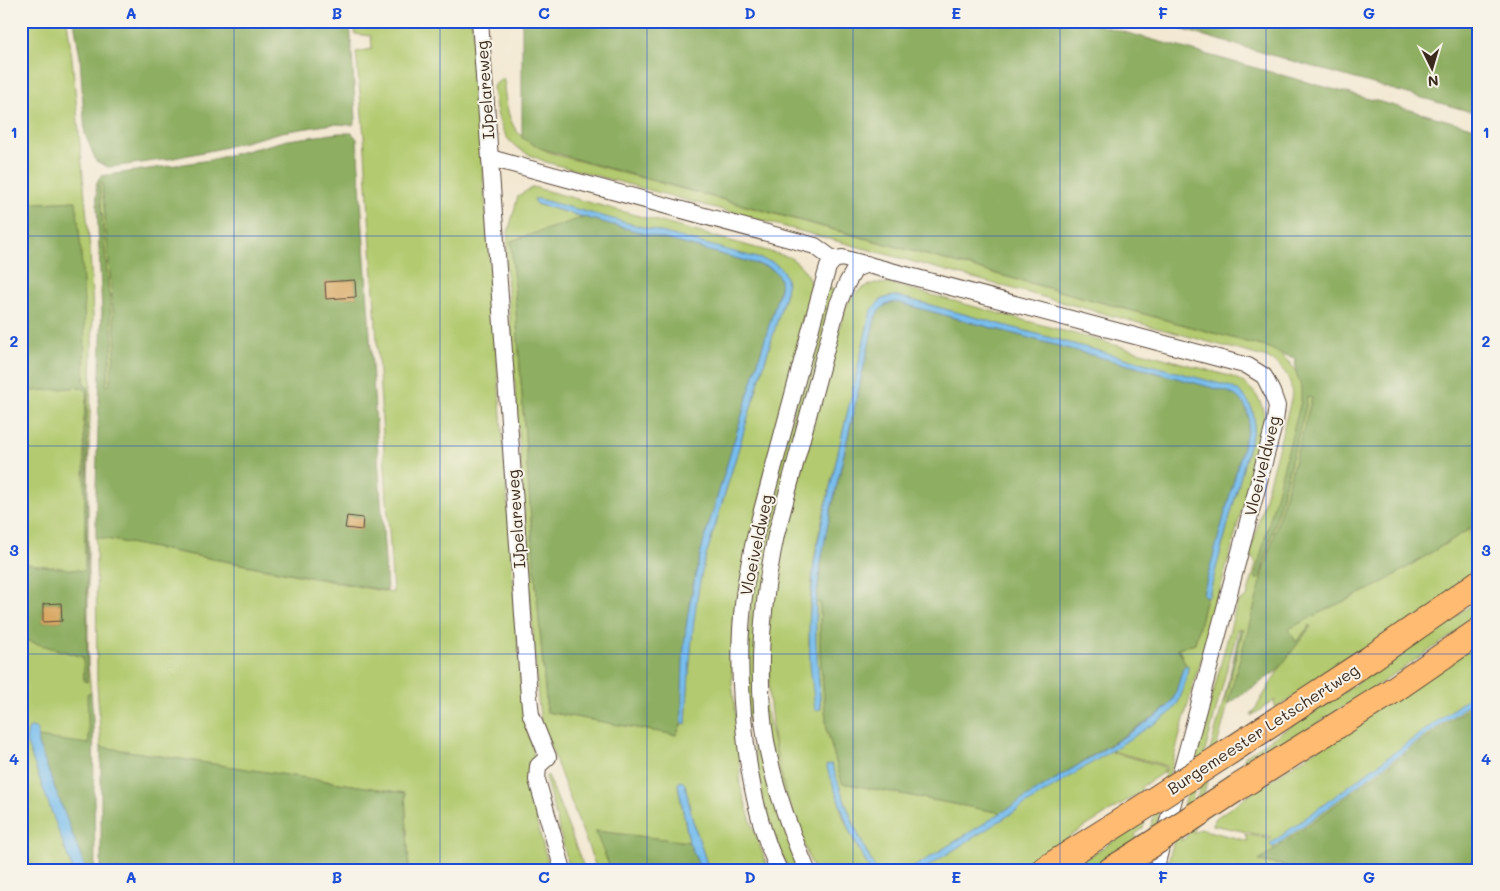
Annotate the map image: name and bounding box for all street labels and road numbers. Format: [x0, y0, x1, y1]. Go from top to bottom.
street label: IJpelareweg [471, 40, 498, 140]
street label: Vloeiveldweg [1239, 413, 1284, 518]
street label: IJpelareweg [502, 469, 529, 569]
street label: Vloeiveldweg [735, 492, 776, 597]
street label: Burgemeester Letschertweg [1163, 659, 1363, 799]

